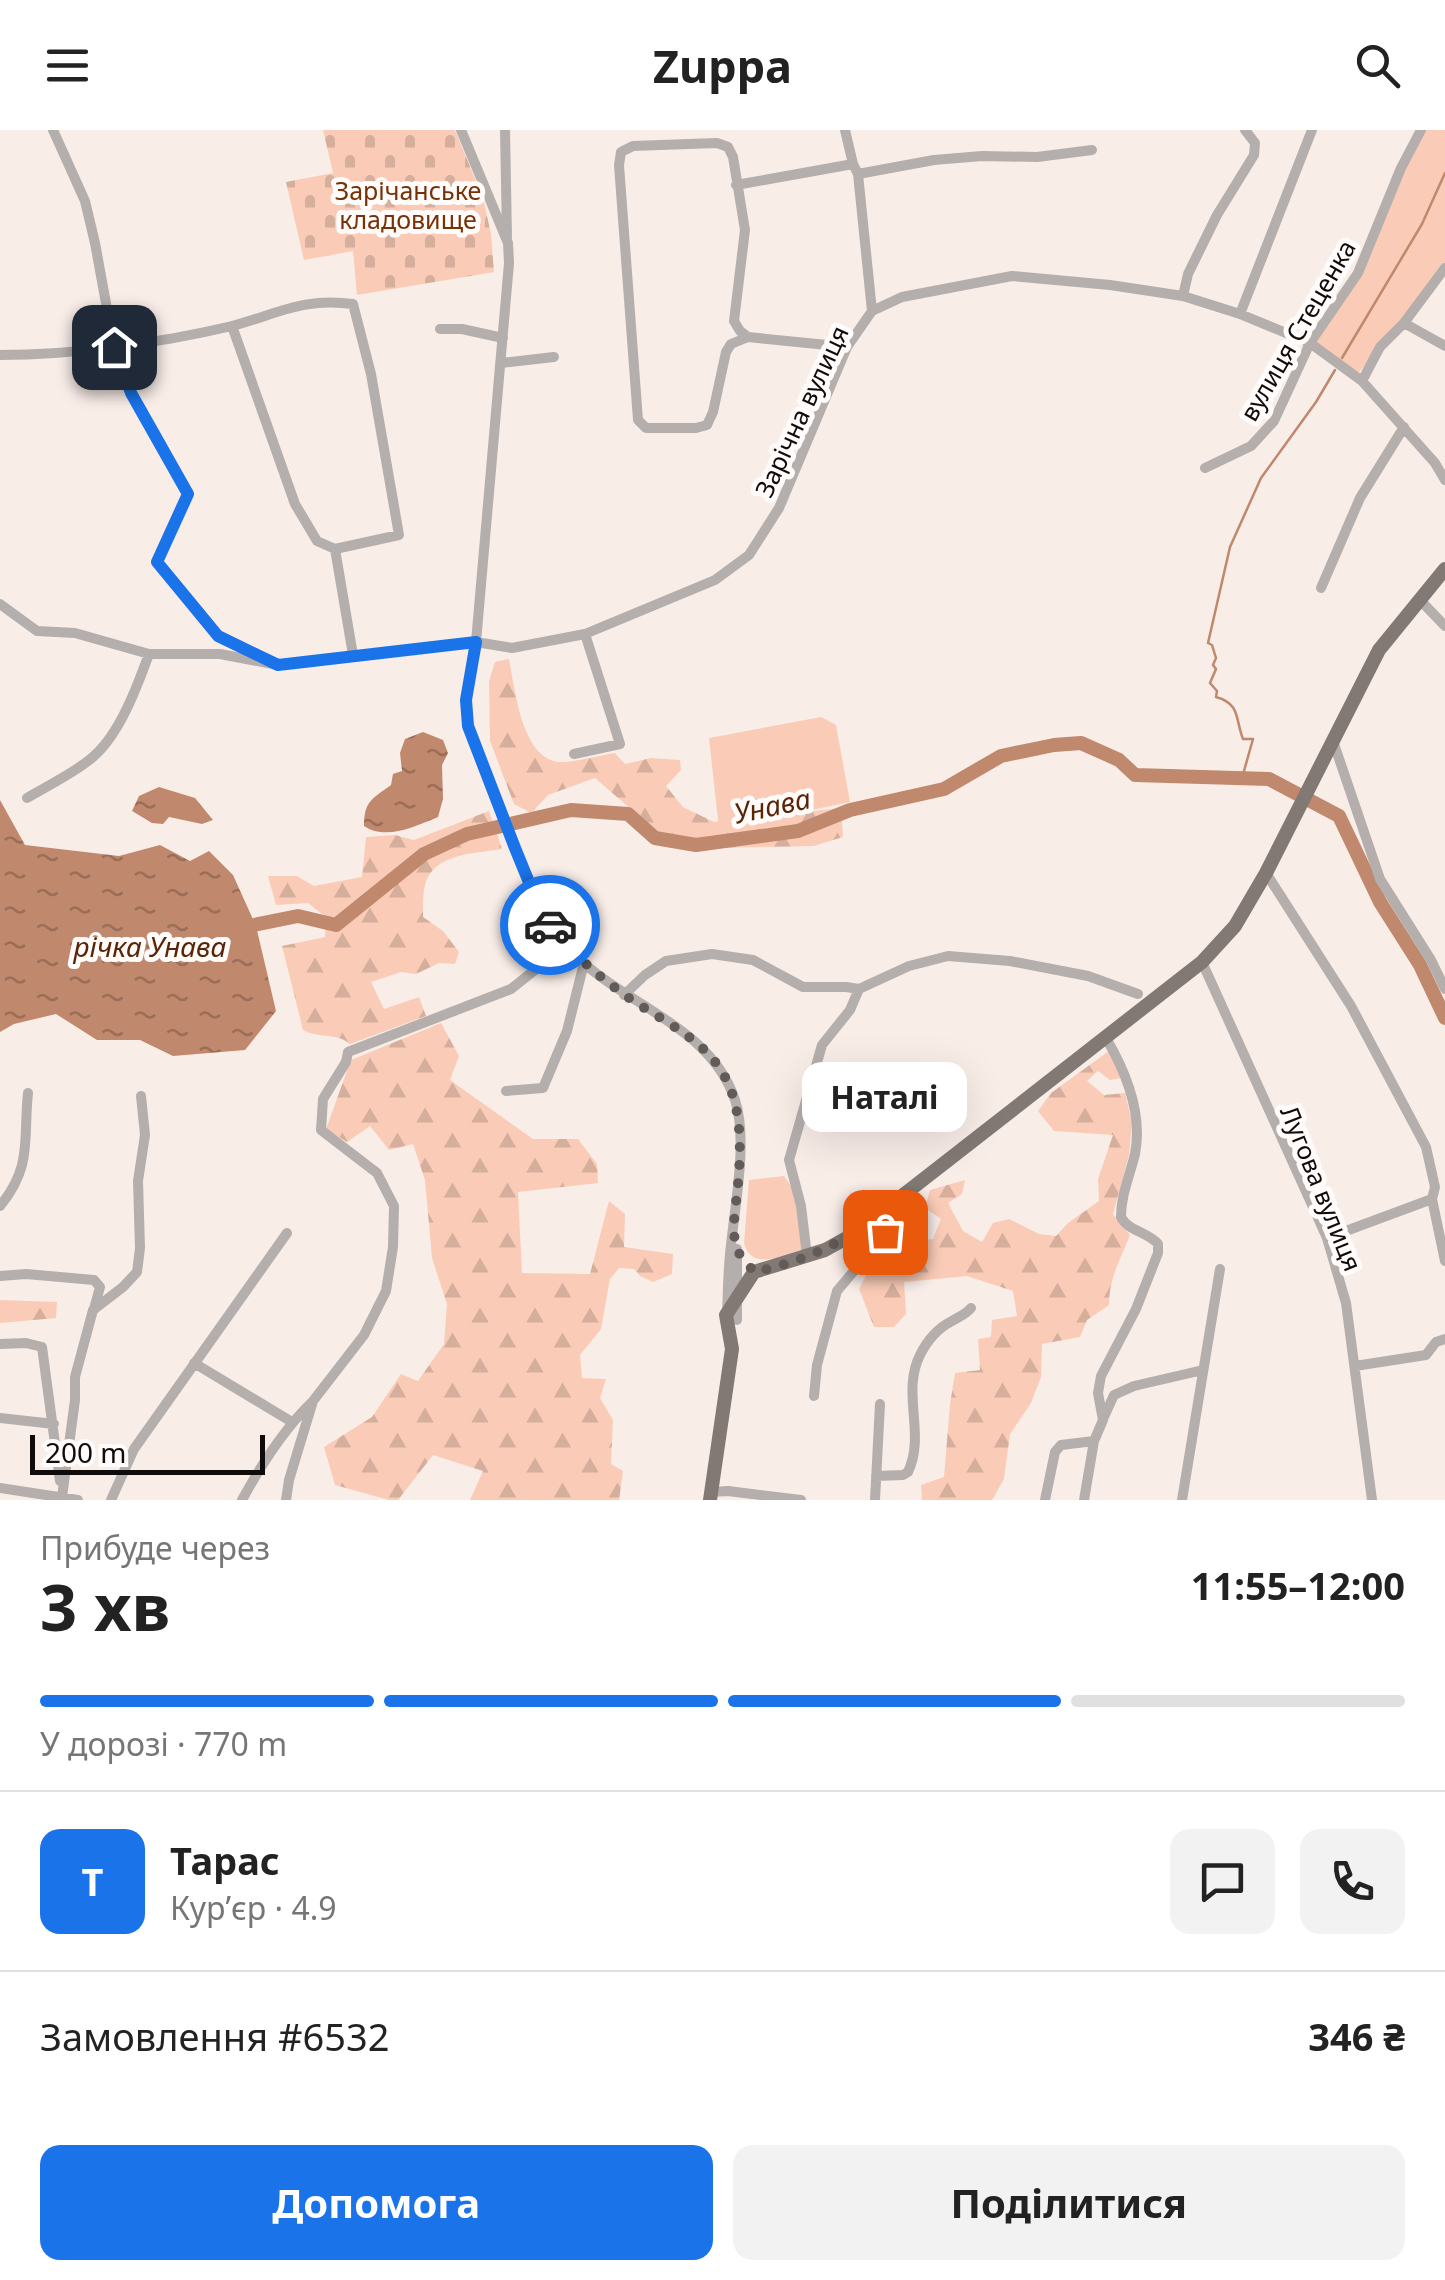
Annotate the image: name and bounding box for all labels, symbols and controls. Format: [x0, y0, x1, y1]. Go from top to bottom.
text: Zuppa [653, 35, 792, 96]
icon: menu [40, 38, 95, 93]
icon: search [1350, 38, 1405, 93]
park label: Зарічанське кладовище [335, 173, 481, 236]
street label: вулиця Стеценка [1231, 233, 1363, 427]
pin [72, 305, 157, 390]
icon: home [87, 320, 142, 375]
street label: Зарічна вулиця [746, 320, 856, 502]
water label: Унава [730, 778, 814, 832]
courier [500, 875, 600, 975]
icon: car [523, 898, 578, 953]
water label: річка Унава [73, 927, 227, 965]
callout: Наталі [802, 1062, 968, 1132]
text: Наталі [830, 1075, 939, 1118]
street label: Лугова вулиця [1273, 1100, 1371, 1276]
pin [843, 1190, 928, 1275]
icon: bag [858, 1205, 913, 1260]
scale bar [30, 1430, 265, 1474]
text: 200 m [45, 1433, 127, 1471]
text: Прибуде через [40, 1526, 270, 1569]
text: 11:55–12:00 [1191, 1559, 1405, 1611]
text: 3 хв [40, 1562, 170, 1650]
text: У дорозі · 770 m [40, 1722, 287, 1765]
button: chat [1170, 1829, 1275, 1934]
button: phone [1300, 1829, 1405, 1934]
text: Тарас [170, 1834, 280, 1886]
text: Т [82, 1855, 103, 1907]
text: Кур’єр · 4.9 [170, 1886, 337, 1929]
text: Замовлення #6532 [40, 2010, 389, 2062]
text: 346 ₴ [1308, 2010, 1405, 2062]
button: Допомога [40, 2145, 713, 2260]
button: Поділитися [733, 2145, 1405, 2260]

